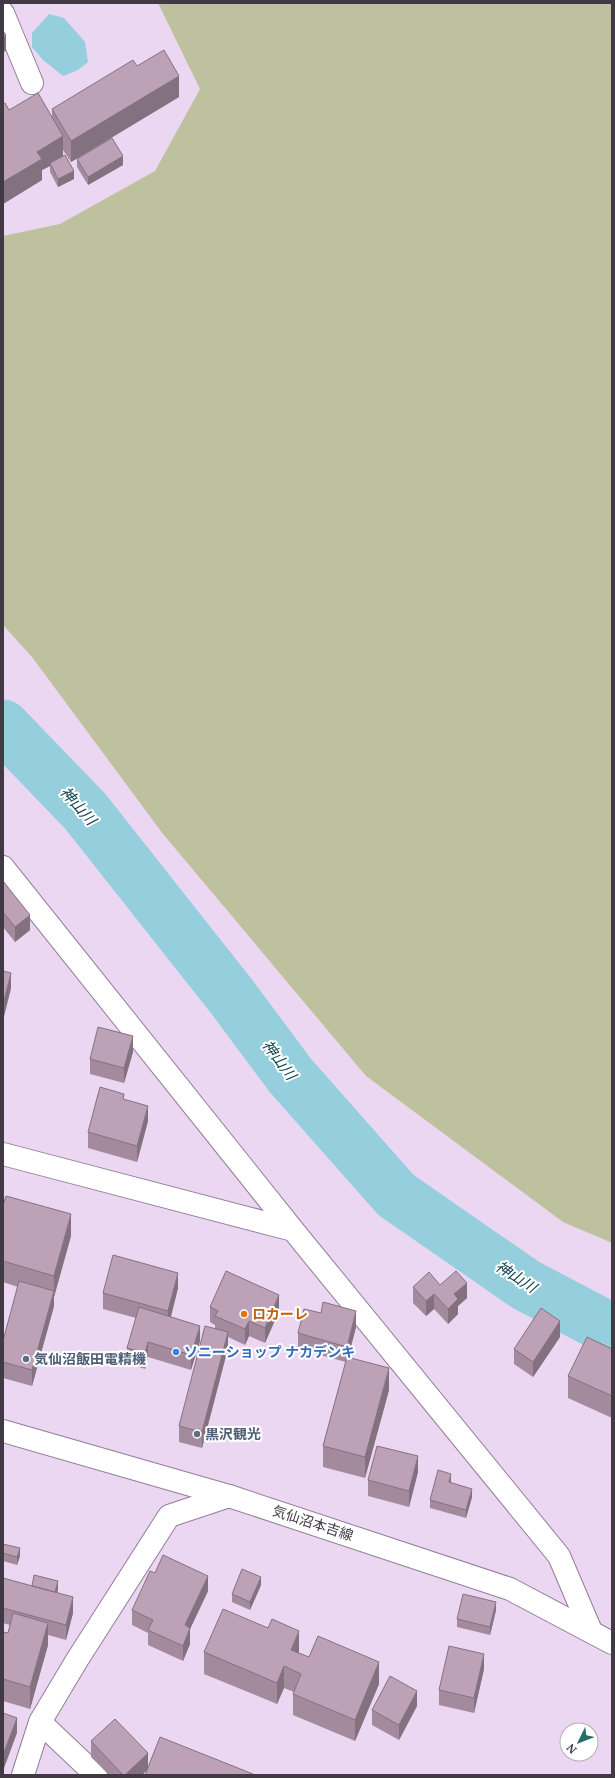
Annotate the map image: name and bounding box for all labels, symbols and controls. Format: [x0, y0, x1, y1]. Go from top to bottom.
water label: 神山川 [56, 782, 103, 830]
water label: 神山川 [258, 1035, 303, 1085]
water label: 神山川 [492, 1256, 543, 1298]
place label: ロカーレ [252, 1304, 308, 1323]
marker: ロカーレ [239, 1309, 249, 1319]
place label: ソニーショップ ナカデンキ [184, 1342, 355, 1361]
marker: ソニーショップ ナカデンキ [171, 1347, 181, 1357]
place label: 気仙沼飯田電精機 [34, 1349, 146, 1368]
marker: 気仙沼飯田電精機 [21, 1354, 31, 1364]
place label: 黒沢観光 [205, 1424, 261, 1443]
marker: 黒沢観光 [192, 1429, 202, 1439]
street label: 気仙沼本吉線 [270, 1501, 356, 1545]
north arrow [559, 1722, 599, 1762]
text: N [563, 1741, 580, 1757]

